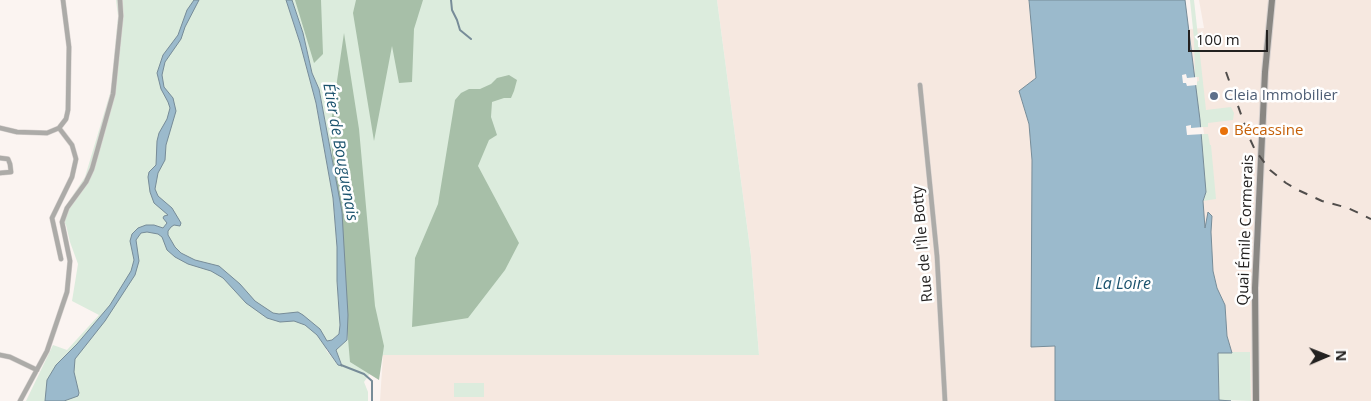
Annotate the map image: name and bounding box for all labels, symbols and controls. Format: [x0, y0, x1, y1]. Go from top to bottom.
scale bar [1191, 20, 1271, 52]
text: 100 m [1196, 29, 1240, 49]
water label: Étier de Bouguenais [318, 81, 362, 223]
place label: Cleia Immobilier [1224, 87, 1338, 105]
marker: Cleia Immobilier [1208, 90, 1220, 102]
place label: Bécassine [1234, 122, 1303, 140]
marker: Bécassine [1218, 125, 1230, 137]
street label: Quai Émile Cormerais [1234, 154, 1258, 306]
street label: Rue de l'Île Botty [909, 185, 937, 303]
water label: La Loire [1095, 274, 1151, 294]
north arrow [1301, 331, 1351, 381]
text: N [1332, 350, 1351, 362]

